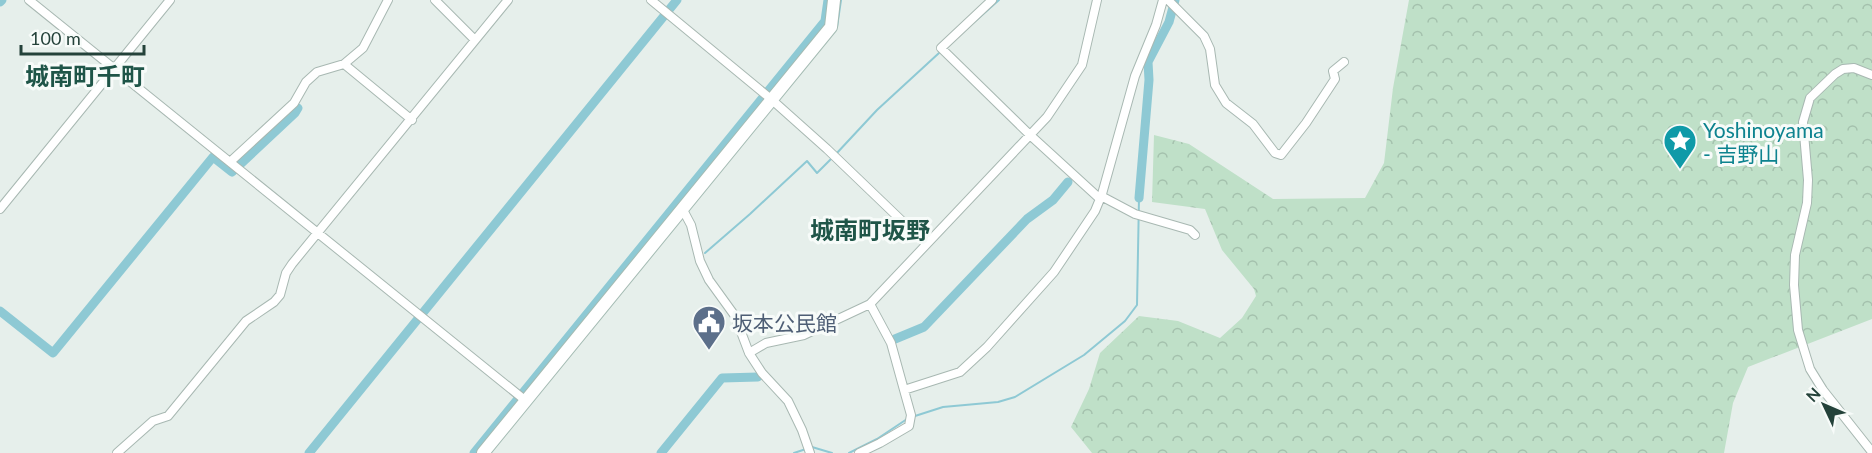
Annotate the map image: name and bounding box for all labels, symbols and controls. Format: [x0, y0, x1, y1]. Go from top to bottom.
scale bar [21, 18, 144, 56]
text: 100 m [30, 27, 81, 49]
district label: 城南町千町 [25, 61, 145, 90]
place label: Yoshinoyama - 吉野山 [1703, 117, 1824, 166]
place icon: Yoshinoyama - 吉野山 [1662, 123, 1698, 170]
district label: 城南町坂野 [810, 215, 930, 244]
public building icon: 坂本公民館 [691, 304, 727, 351]
place label: 坂本公民館 [732, 310, 837, 335]
north arrow [1794, 375, 1854, 435]
text: N [1802, 383, 1824, 405]

